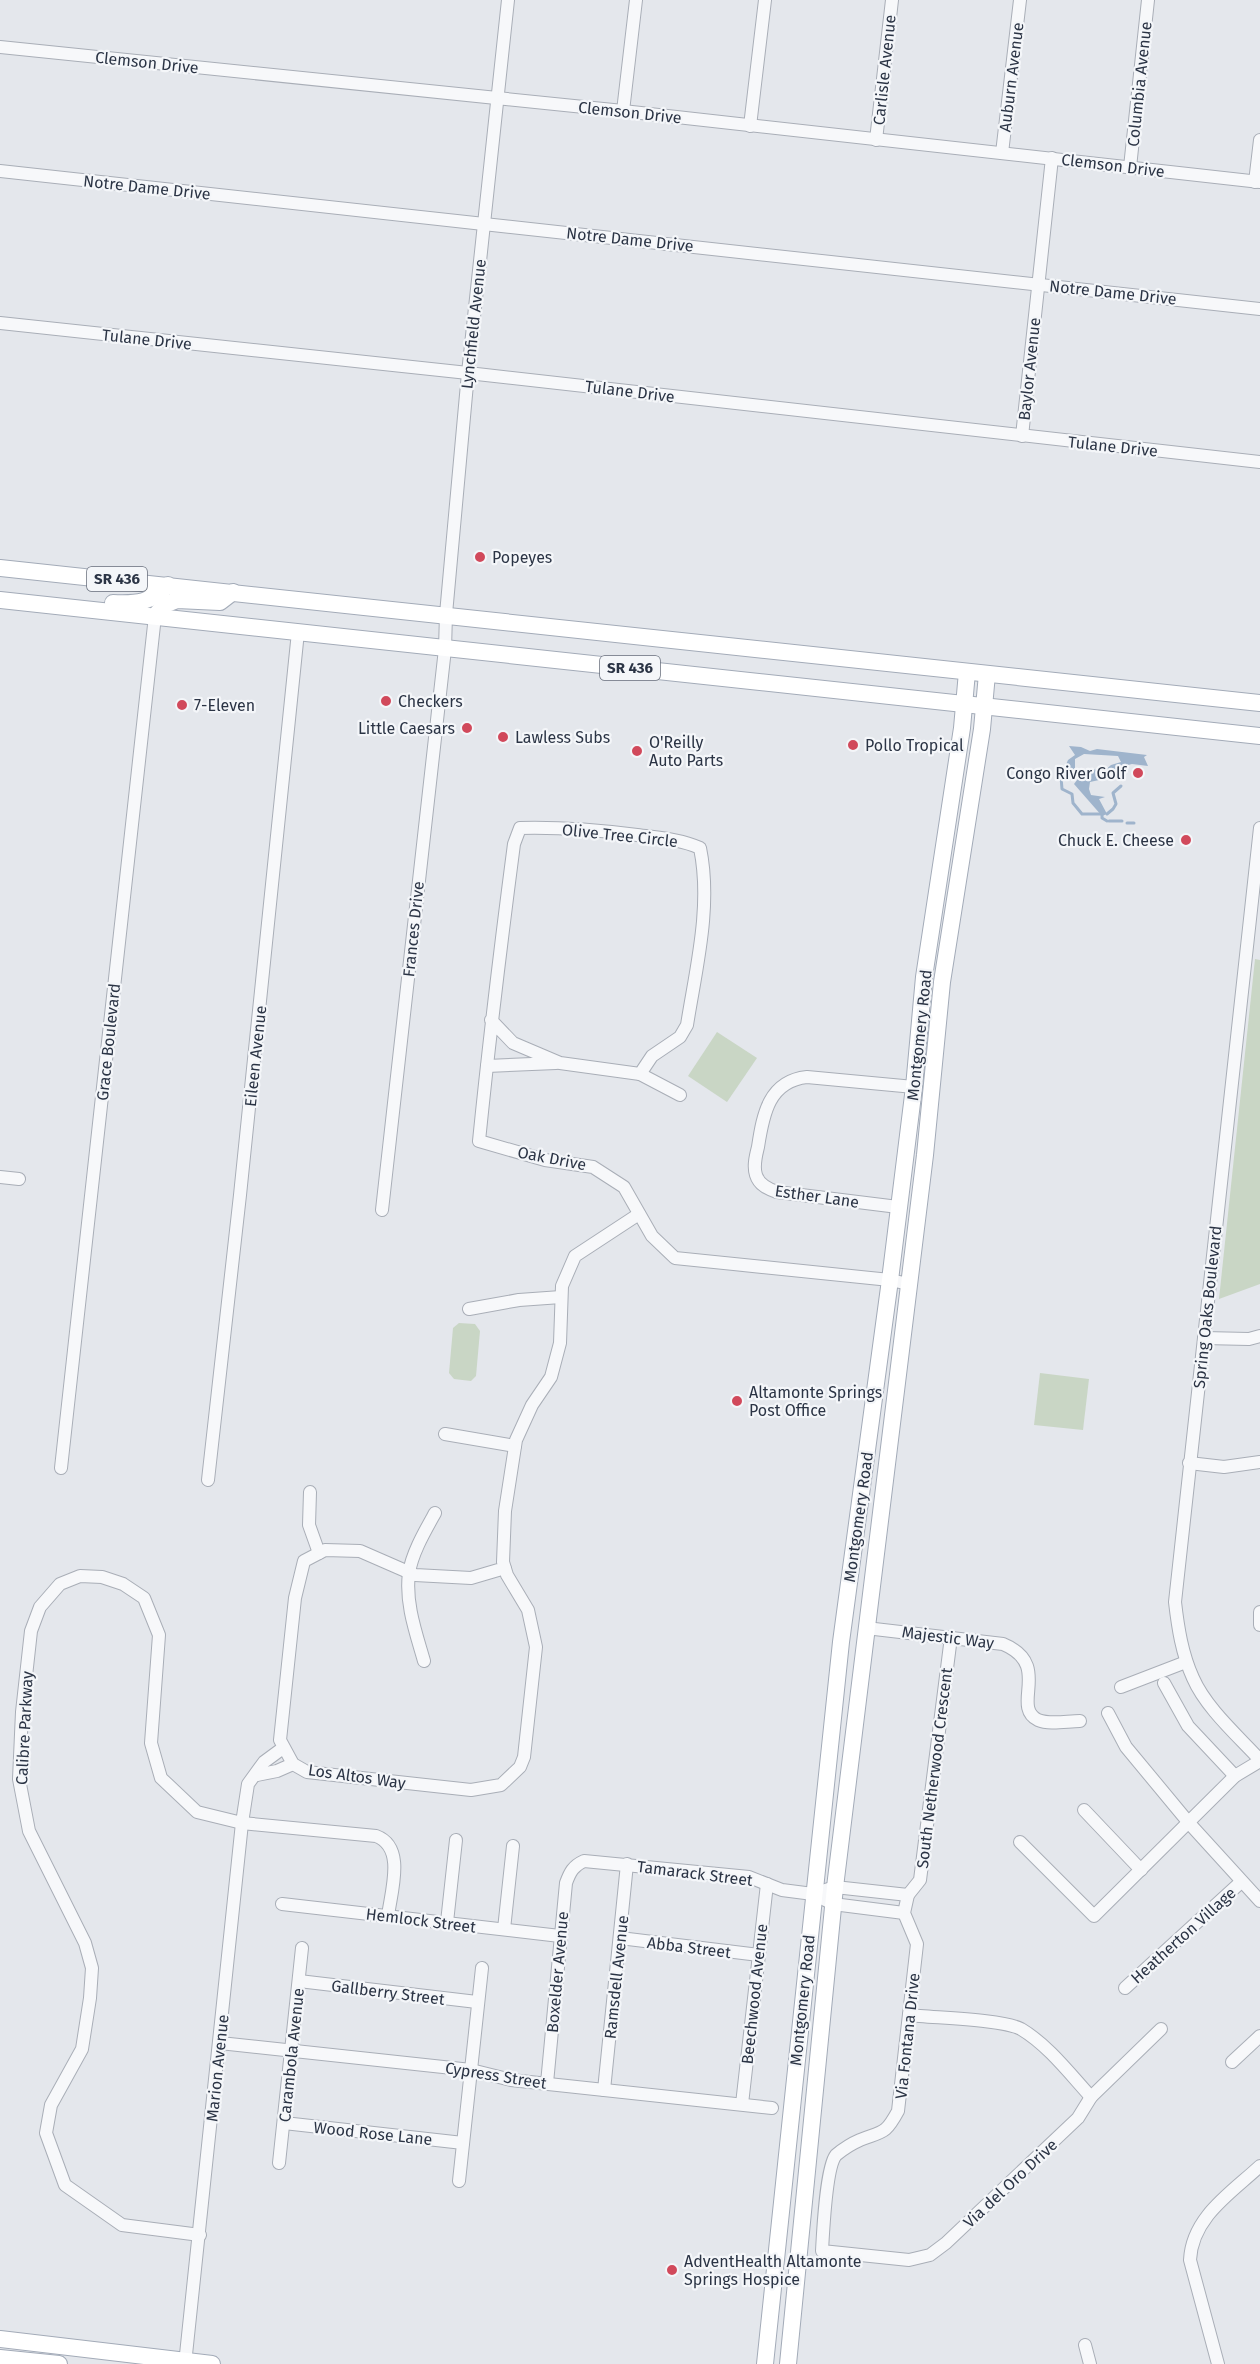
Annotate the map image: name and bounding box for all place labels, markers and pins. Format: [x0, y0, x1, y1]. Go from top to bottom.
place label: Popeyes [492, 548, 552, 567]
marker: Popeyes [473, 550, 487, 564]
place label: Checkers [398, 692, 463, 711]
marker: Checkers [379, 694, 393, 708]
place label: 7-Eleven [194, 696, 255, 715]
marker: 7-Eleven [175, 698, 189, 712]
place label: Little Caesars [358, 719, 455, 738]
marker: Little Caesars [460, 721, 474, 735]
place label: Lawless Subs [515, 728, 610, 747]
marker: Lawless Subs [496, 730, 510, 744]
place label: O'Reilly Auto Parts [649, 733, 723, 770]
place label: Pollo Tropical [865, 736, 964, 755]
marker: Pollo Tropical [846, 738, 860, 752]
marker: O'Reilly Auto Parts [630, 744, 644, 758]
place label: Congo River Golf [1006, 764, 1128, 783]
marker: Congo River Golf [1131, 766, 1145, 780]
place label: Chuck E. Cheese [1058, 831, 1174, 850]
marker: Chuck E. Cheese [1179, 833, 1193, 847]
place label: Altamonte Springs Post Office [749, 1383, 882, 1420]
marker: Altamonte Springs Post Office [730, 1394, 744, 1408]
place label: AdventHealth Altamonte Springs Hospice [684, 2252, 861, 2289]
marker: AdventHealth Altamonte Springs Hospice [665, 2263, 679, 2277]

